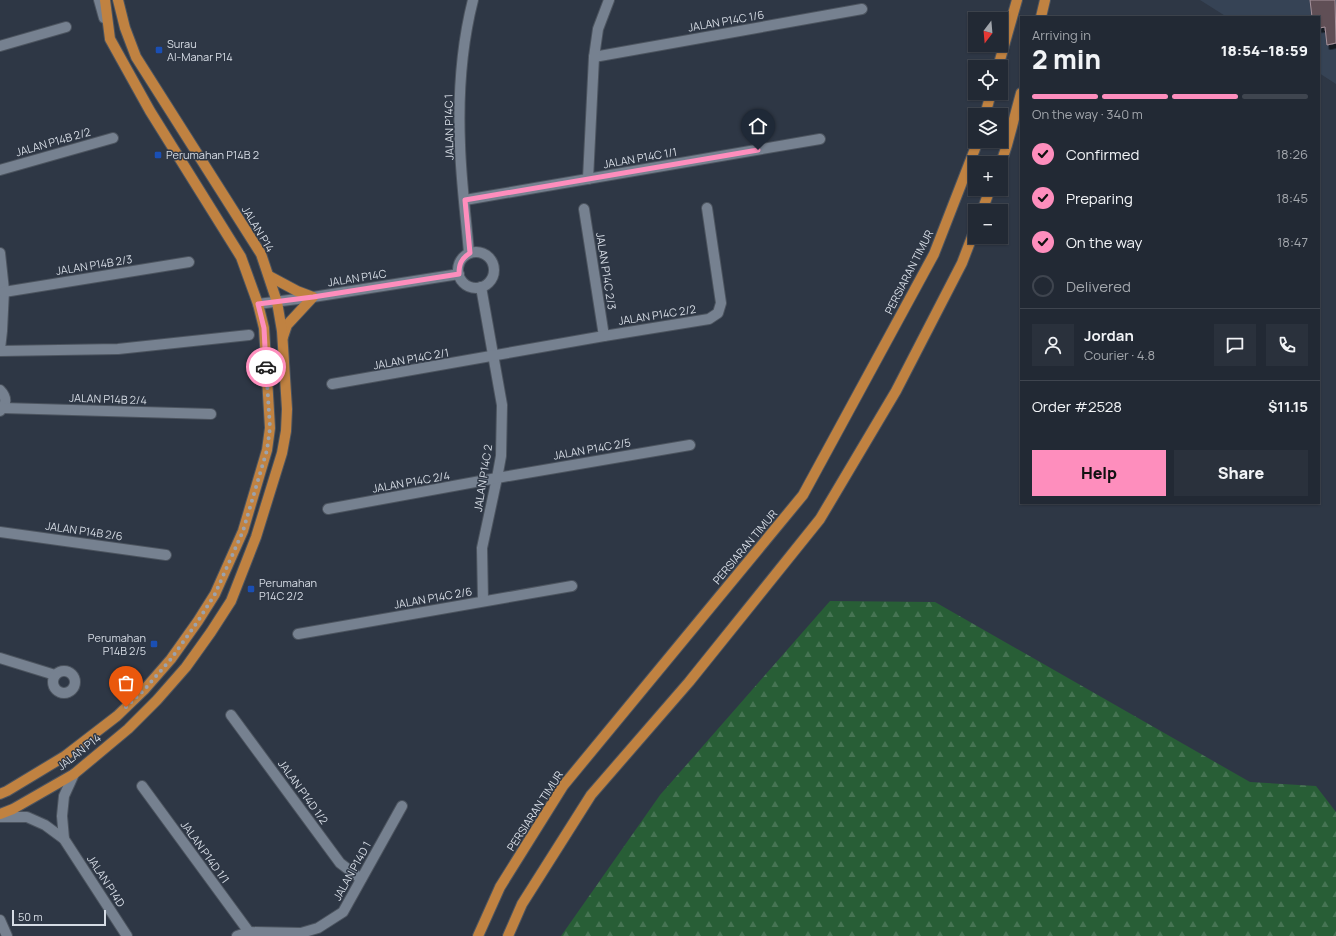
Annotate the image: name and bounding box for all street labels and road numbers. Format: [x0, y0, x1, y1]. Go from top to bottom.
street label: JALAN P14C 1/6 [687, 6, 765, 35]
street label: JALAN P14C 1 [440, 94, 457, 160]
street label: JALAN P14B 2/2 [14, 124, 92, 159]
street label: JALAN P14C 1/1 [602, 144, 678, 171]
street label: JALAN P14 [239, 203, 278, 255]
street label: PERSIARAN TIMUR [881, 227, 936, 317]
street label: JALAN P14C 2/3 [593, 231, 620, 311]
street label: JALAN P14B 2/3 [55, 251, 133, 278]
street label: JALAN P14C [326, 265, 388, 290]
street label: JALAN P14C 2/2 [617, 301, 697, 328]
street label: JALAN P14C 2/1 [372, 344, 450, 373]
street label: JALAN P14B 2/4 [69, 390, 147, 407]
street label: JALAN P14C 2/5 [552, 434, 632, 463]
street label: JALAN P14C 2 [470, 443, 495, 513]
street label: JALAN P14C 2/4 [371, 467, 451, 496]
street label: PERSIARAN TIMUR [709, 506, 780, 587]
street label: JALAN P14B 2/6 [44, 518, 124, 543]
street label: JALAN P14C 2/6 [393, 583, 473, 612]
street label: JALAN P14 [54, 730, 104, 773]
street label: JALAN P14D 1/2 [275, 757, 332, 827]
street label: PERSIARAN TIMUR [503, 768, 566, 854]
street label: JALAN P14D 1/1 [178, 817, 233, 886]
street label: JALAN P14D 1 [329, 838, 374, 903]
street label: JALAN P14D [84, 852, 129, 910]

